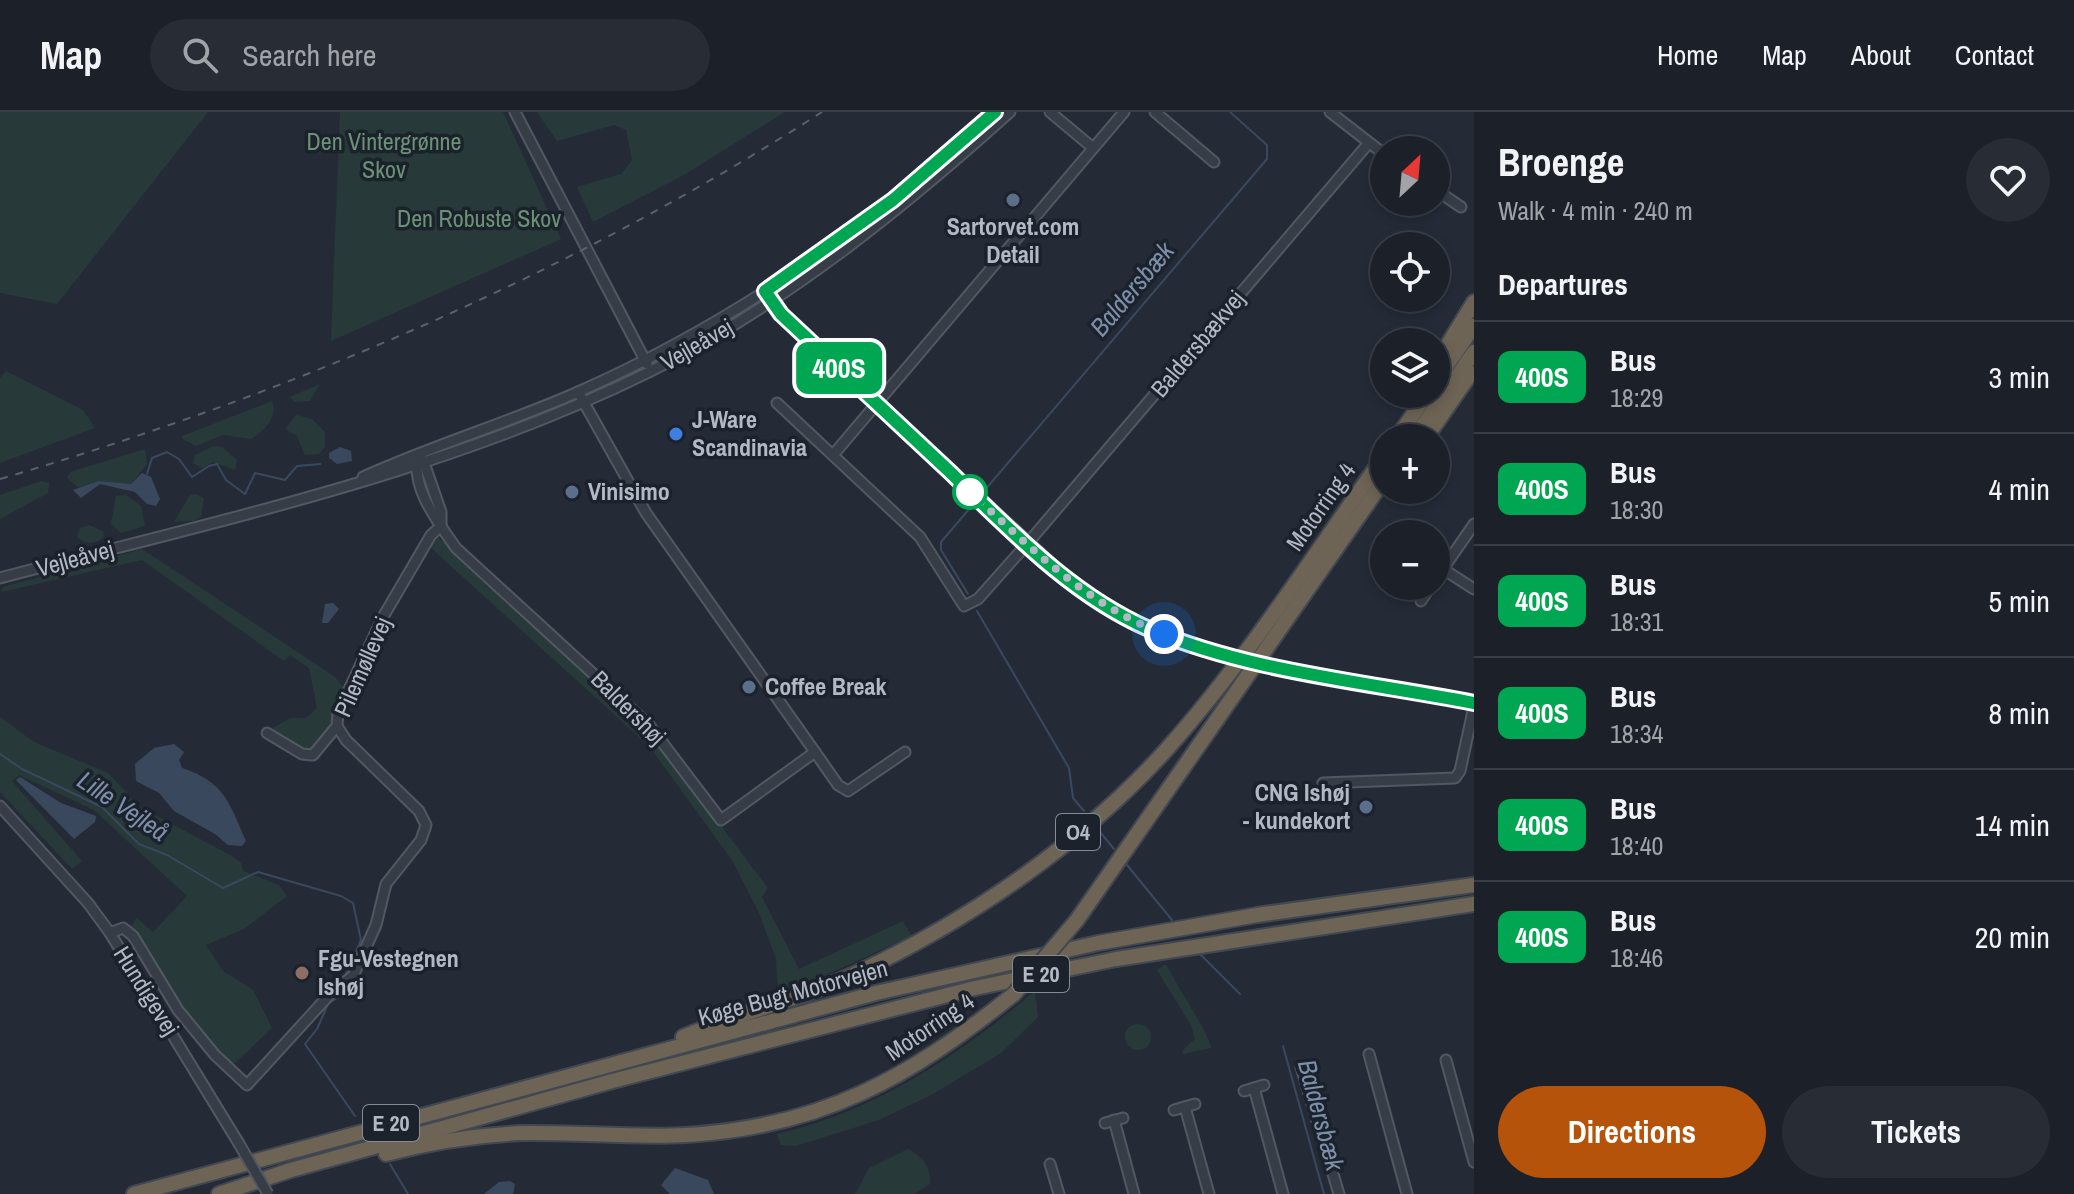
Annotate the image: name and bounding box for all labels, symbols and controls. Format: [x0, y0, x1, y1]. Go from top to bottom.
search box [150, 19, 710, 91]
text: Map [40, 30, 102, 81]
icon: search [178, 33, 222, 77]
text: Search here [242, 35, 376, 75]
text: Home [1657, 36, 1718, 74]
text: Map [1762, 36, 1807, 74]
text: About [1851, 36, 1911, 74]
text: Contact [1955, 36, 2034, 74]
park label: Den Vintergrønne Skov [306, 125, 462, 185]
north arrow [1370, 136, 1450, 216]
map controls [1370, 136, 1450, 600]
text: Broenge [1498, 137, 1624, 188]
button: heart [1966, 138, 2050, 222]
marker: Sartorvet.com Detail [1004, 191, 1022, 209]
text: Walk · 4 min · 240 m [1498, 193, 1693, 228]
park label: Den Robuste Skov [397, 202, 561, 234]
place label: Sartorvet.com Detail [947, 210, 1079, 270]
button: locate [1370, 232, 1450, 312]
water label: Baldersbæk [1082, 233, 1182, 344]
text: Departures [1498, 264, 1628, 304]
street label: Baldersbækvej [1143, 283, 1251, 403]
street label: Vejleåvej [654, 311, 739, 378]
button: layers [1370, 328, 1450, 408]
text: Bus [1610, 340, 1656, 380]
line badge: 400S [783, 342, 895, 394]
text: 400S [812, 349, 866, 387]
text: 3 min [1988, 357, 2050, 397]
text: 400S [1515, 358, 1569, 396]
text: 18:29 [1610, 380, 1663, 415]
place label: J-Ware Scandinavia [692, 403, 807, 463]
button: + [1370, 424, 1450, 504]
marker: J-Ware Scandinavia [667, 425, 685, 443]
text: Bus [1610, 452, 1656, 492]
street label: Motorring 4 [1278, 456, 1362, 557]
text: 4 min [1988, 469, 2050, 509]
text: 400S [1515, 470, 1569, 508]
place label: Vinisimo [588, 475, 670, 507]
unlabelled marker [953, 475, 987, 509]
marker: Vinisimo [563, 483, 581, 501]
text: 18:30 [1610, 492, 1663, 527]
button: − [1370, 520, 1450, 600]
street label: Vejleåvej [33, 532, 117, 584]
text: Bus [1610, 564, 1656, 604]
text: 5 min [1988, 581, 2050, 621]
text: 400S [1515, 582, 1569, 620]
text: 18:31 [1610, 604, 1663, 639]
street label: Pilemøllevej [326, 612, 398, 722]
your location [1144, 614, 1184, 654]
street label: Baldershøj [585, 663, 673, 751]
place label: Coffee Break [765, 670, 886, 702]
text: Bus [1610, 676, 1656, 716]
marker: Coffee Break [740, 678, 758, 696]
text: 8 min [1988, 693, 2050, 733]
text: 400S [1515, 694, 1569, 732]
text: 18:34 [1610, 716, 1663, 751]
water label: Lille Vejleå [71, 762, 176, 849]
place label: CNG Ishøj - kundekort [1243, 776, 1350, 836]
text: Bus [1610, 788, 1656, 828]
marker: CNG Ishøj - kundekort [1357, 798, 1375, 816]
text: 14 min [1975, 805, 2050, 845]
text: 400S [1515, 806, 1569, 844]
road number: O4 [1056, 814, 1100, 850]
text: 18:40 [1610, 828, 1663, 863]
text: Bus [1610, 900, 1656, 940]
text: 20 min [1975, 917, 2050, 957]
text: 400S [1515, 918, 1569, 956]
street label: Hundigevej [107, 940, 187, 1041]
text: 18:46 [1610, 940, 1663, 975]
place label: Fgu-Vestegnen Ishøj [318, 942, 459, 1002]
street label: Køge Bugt Motorvejen [695, 951, 891, 1033]
road number: E 20 [1013, 956, 1069, 992]
marker: Fgu-Vestegnen Ishøj [293, 964, 311, 982]
street label: Motorring 4 [879, 985, 980, 1068]
water label: Baldersbæk [1290, 1055, 1353, 1176]
button: Directions [1498, 1086, 1766, 1178]
button: Tickets [1782, 1086, 2050, 1178]
road number: E 20 [363, 1105, 419, 1141]

